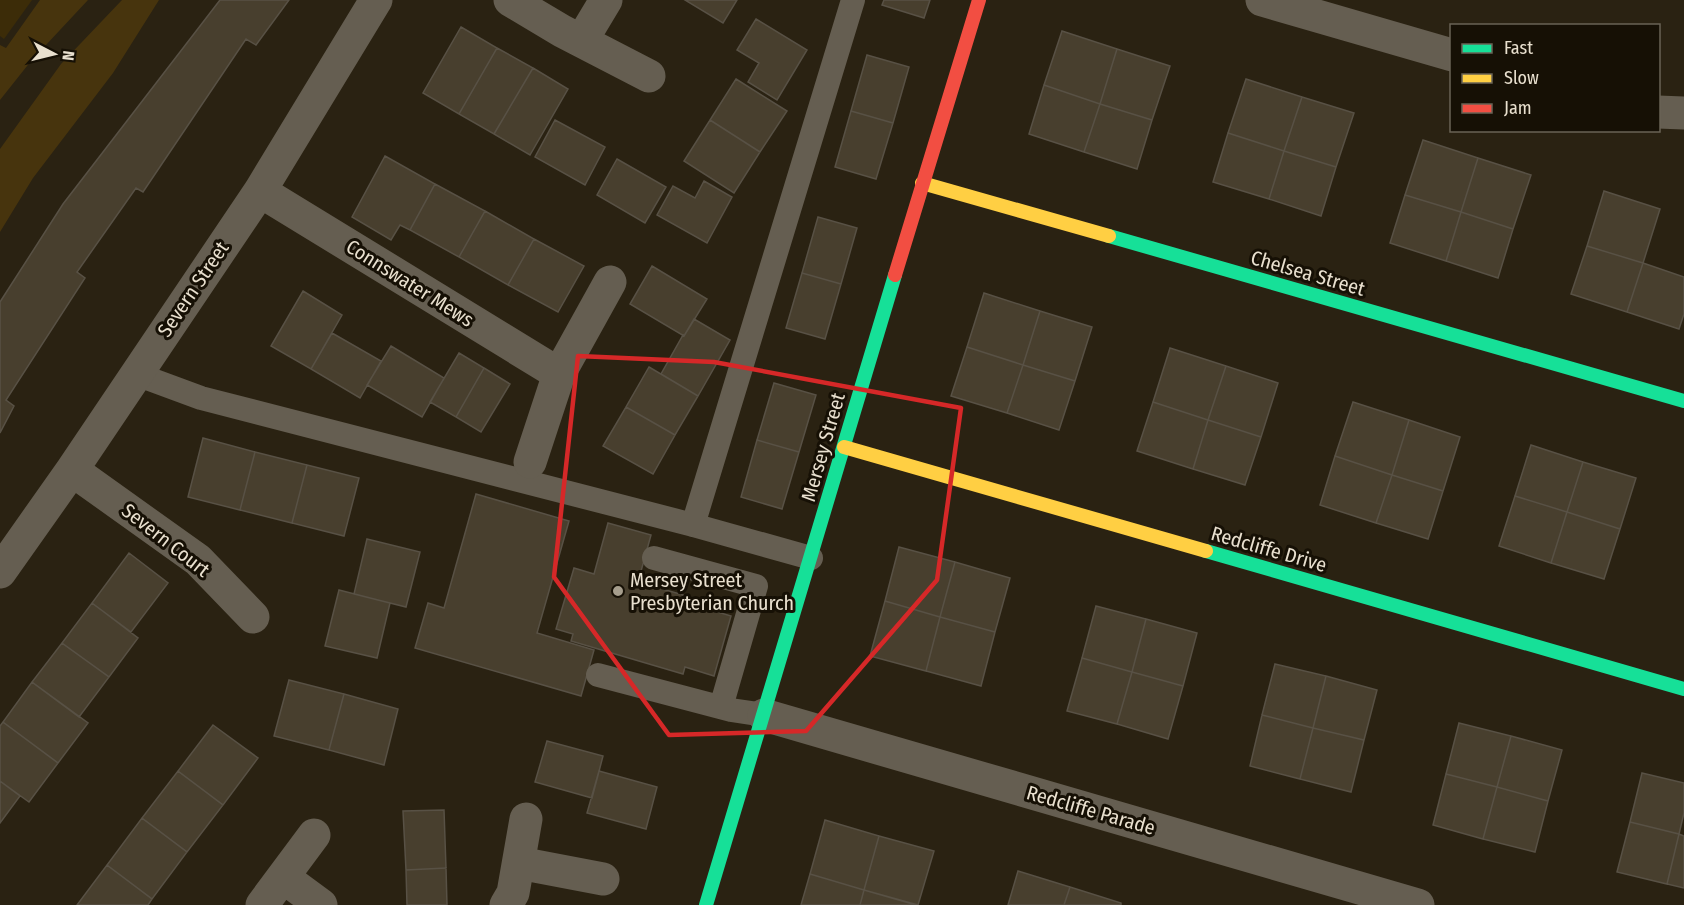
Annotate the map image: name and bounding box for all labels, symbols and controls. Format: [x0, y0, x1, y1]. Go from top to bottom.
north arrow [24, 24, 84, 84]
legend [1450, 24, 1660, 132]
text: Fast [1504, 37, 1533, 59]
text: N [58, 50, 78, 62]
text: Slow [1504, 67, 1539, 89]
text: Jam [1504, 97, 1532, 119]
street label: Connswater Mews [342, 234, 478, 332]
street label: Severn Street [152, 236, 234, 341]
street label: Chelsea Street [1248, 245, 1368, 301]
street label: Mersey Street [796, 389, 850, 504]
street label: Severn Court [117, 498, 215, 582]
street label: Redcliffe Drive [1208, 521, 1330, 577]
place label: Mersey Street Presbyterian Church [630, 568, 794, 615]
marker: Mersey Street Presbyterian Church [611, 584, 625, 598]
street label: Redcliffe Parade [1024, 780, 1158, 840]

